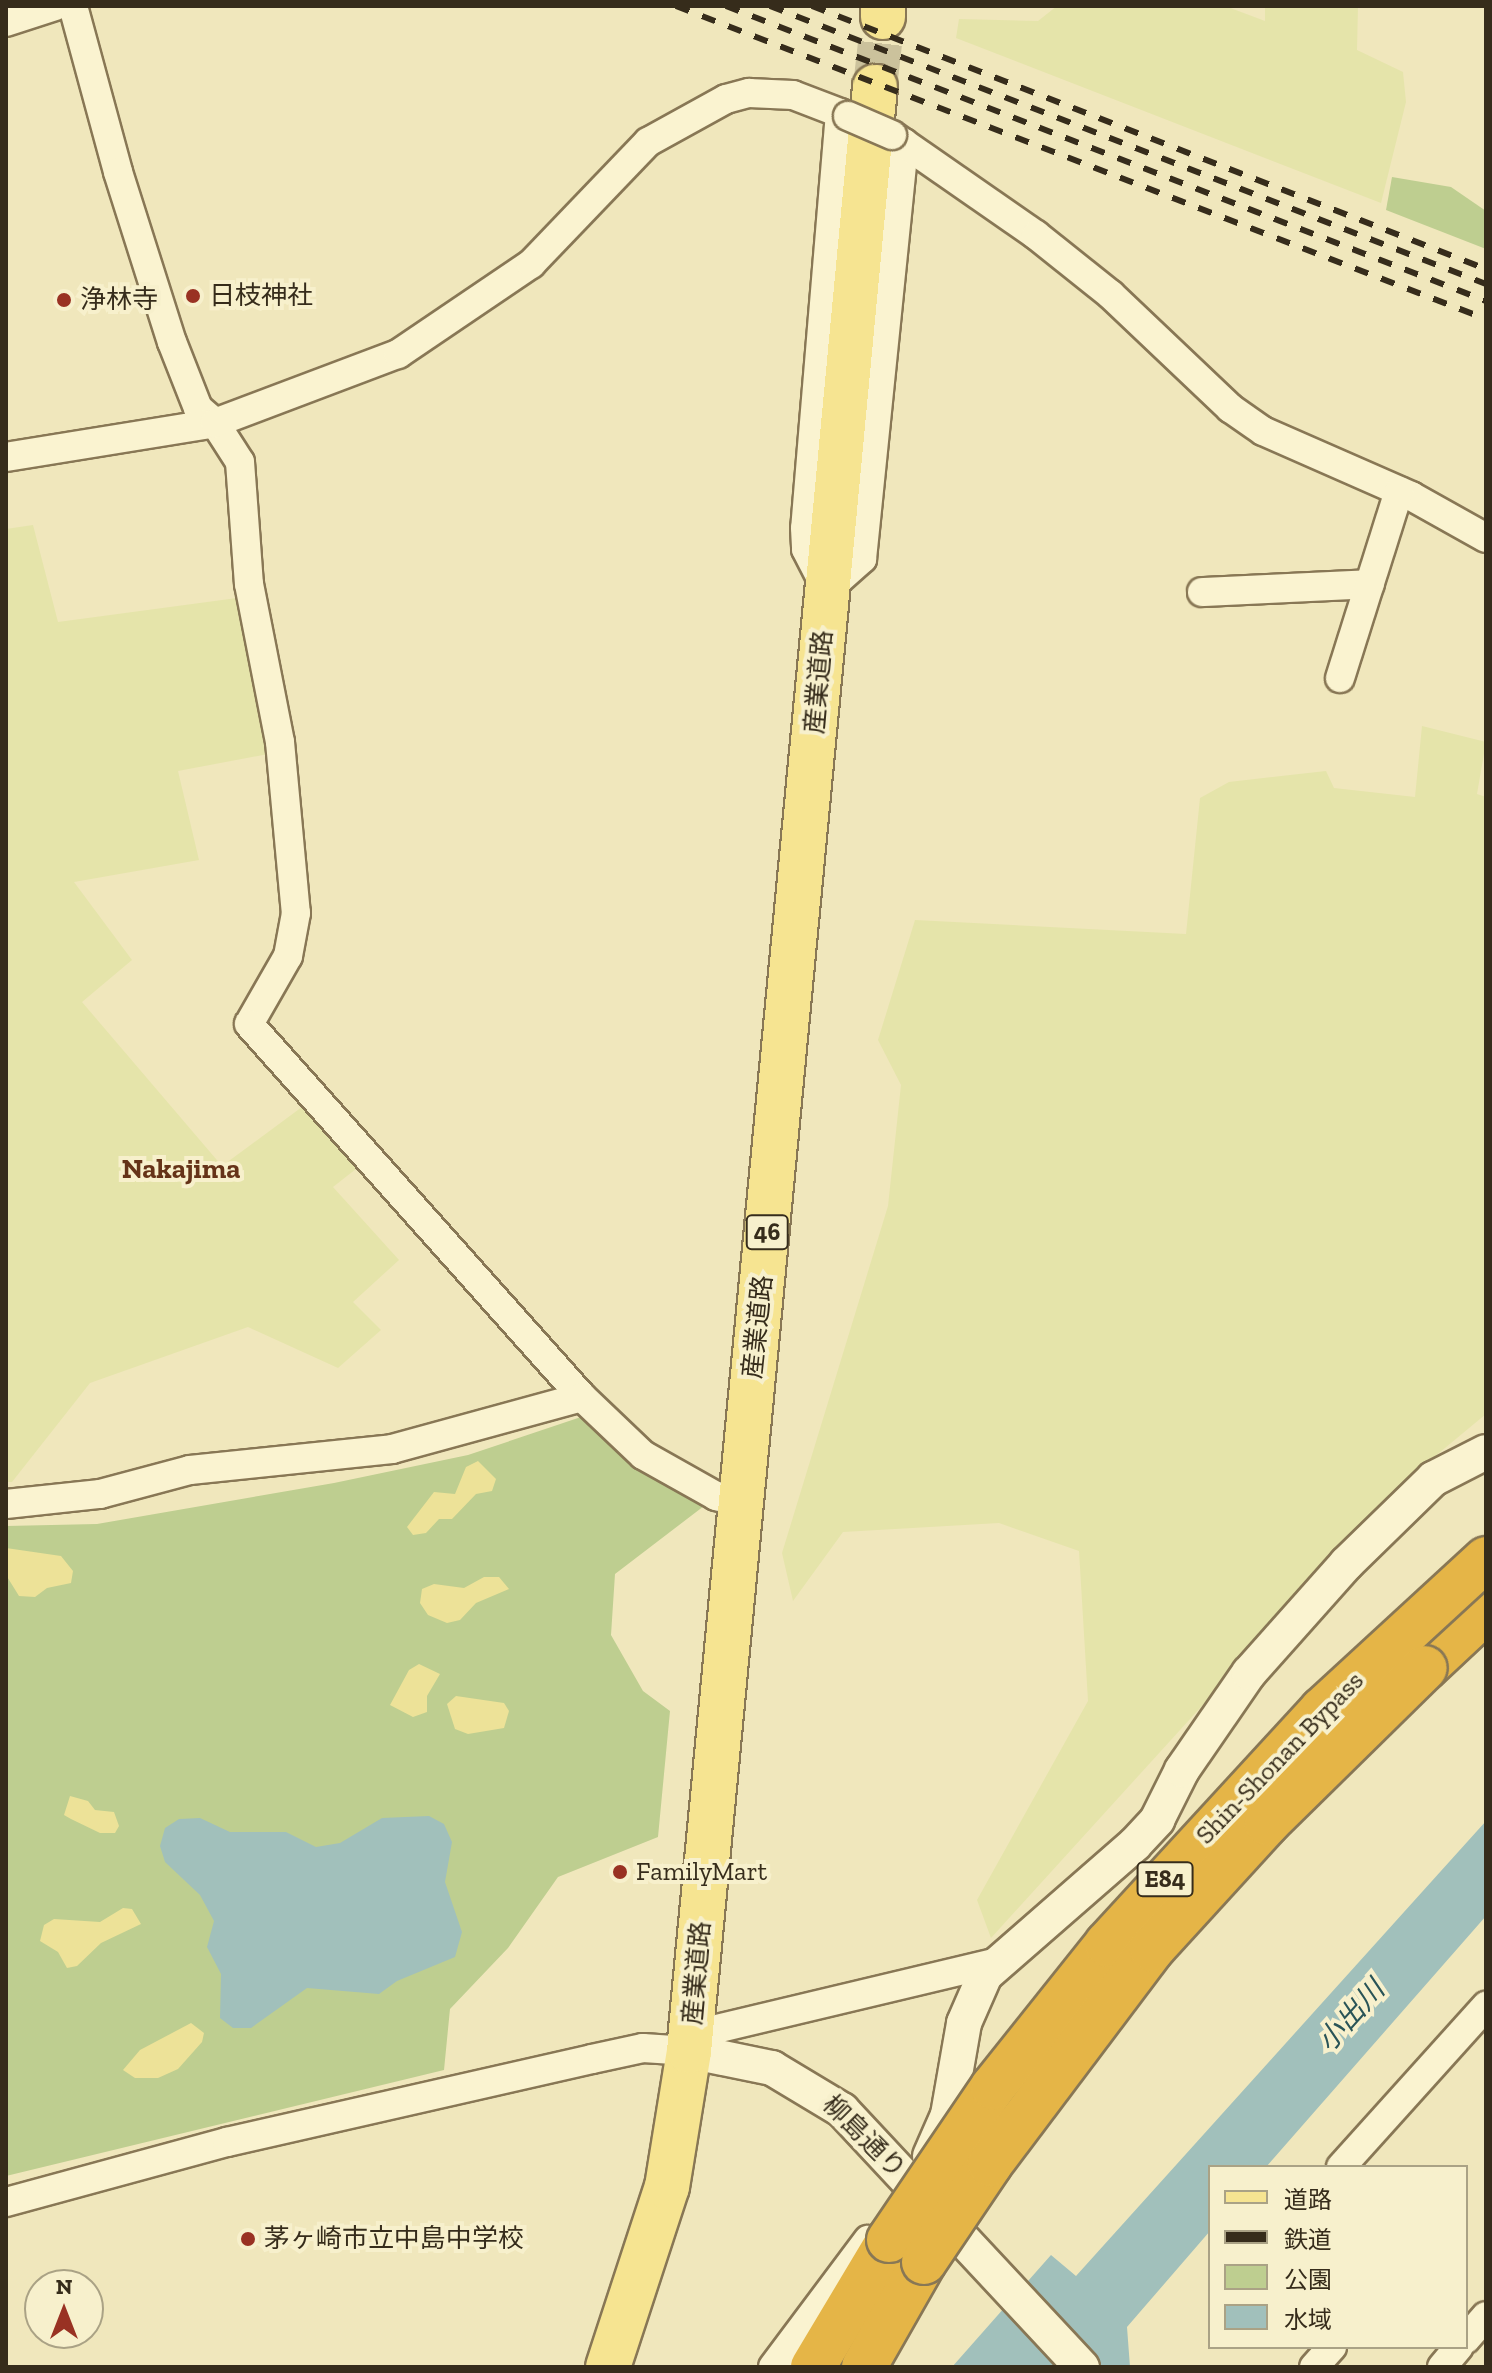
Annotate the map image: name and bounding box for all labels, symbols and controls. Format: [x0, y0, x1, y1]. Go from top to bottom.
place label: 日枝神社 [209, 280, 313, 312]
place label: 浄林寺 [80, 284, 158, 316]
marker: 日枝神社 [184, 287, 202, 305]
marker: 浄林寺 [55, 291, 73, 309]
street label: 産業道路 [799, 629, 839, 735]
district label: Nakajima [122, 1152, 240, 1186]
road number: 46 [745, 1212, 789, 1252]
street label: 産業道路 [737, 1274, 779, 1380]
street label: Shin-Shonan Bypass [1190, 1665, 1370, 1851]
place label: FamilyMart [636, 1856, 767, 1888]
road number: E84 [1135, 1859, 1195, 1899]
marker: FamilyMart [611, 1863, 629, 1881]
street label: 産業道路 [677, 1920, 717, 2026]
water label: 小出川 [1310, 1974, 1392, 2058]
street label: 柳島通り [816, 2089, 912, 2185]
legend [1208, 2165, 1468, 2349]
text: 道路 [1284, 2185, 1332, 2214]
place label: 茅ヶ崎市立中島中学校 [264, 2223, 524, 2255]
text: 鉄道 [1284, 2225, 1332, 2254]
marker: 茅ヶ崎市立中島中学校 [239, 2230, 257, 2248]
text: 公園 [1284, 2265, 1332, 2294]
north arrow [24, 2269, 104, 2349]
text: N [56, 2273, 72, 2300]
text: 水域 [1284, 2305, 1332, 2334]

